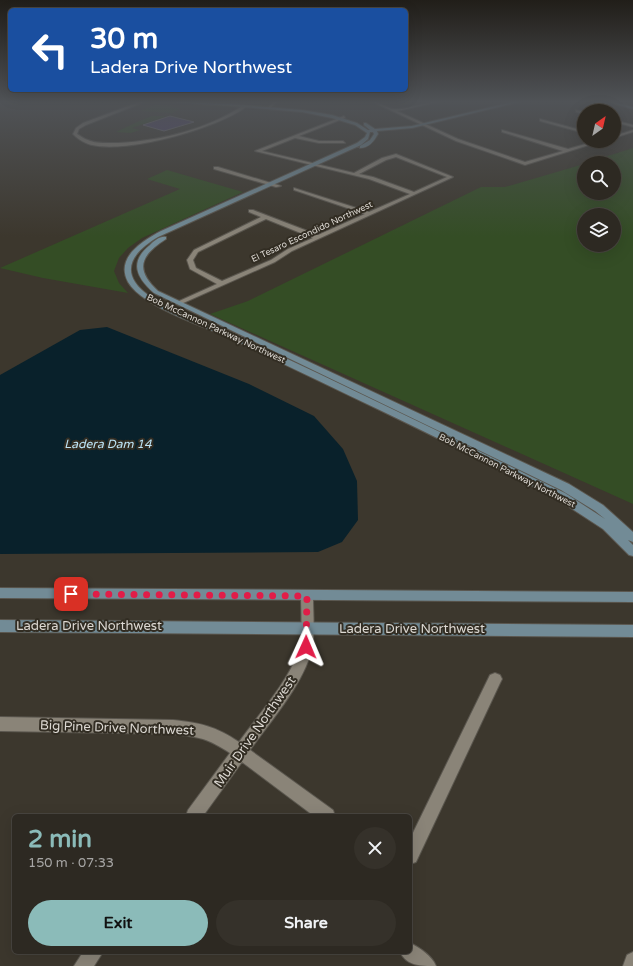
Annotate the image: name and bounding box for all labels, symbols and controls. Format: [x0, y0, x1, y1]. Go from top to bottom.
text: 30 m [90, 22, 158, 56]
icon: left [24, 24, 76, 76]
text: Ladera Drive Northwest [90, 56, 292, 78]
north arrow [577, 104, 621, 148]
map controls [577, 104, 621, 252]
button: search [577, 156, 621, 200]
street label: El Tesaro Escondido Northwest [250, 199, 375, 265]
button: layers [577, 208, 621, 252]
street label: Bob McCannon Parkway Northwest [145, 292, 288, 366]
street label: Bob McCannon Parkway Northwest [437, 432, 578, 511]
water label: Ladera Dam 14 [64, 437, 152, 451]
pin [54, 577, 88, 611]
icon: arrive [60, 583, 82, 605]
street label: Ladera Drive Northwest [16, 618, 162, 634]
street label: Ladera Drive Northwest [339, 621, 485, 637]
position arrow [285, 626, 327, 668]
street label: Muir Drive Northwest [211, 673, 299, 791]
street label: Big Pine Drive Northwest [40, 717, 194, 739]
text: 2 min [28, 825, 92, 854]
button: close [354, 827, 396, 869]
text: 150 m · 07:33 [28, 855, 114, 871]
button: Exit [28, 900, 208, 946]
button: Share [216, 900, 396, 946]

